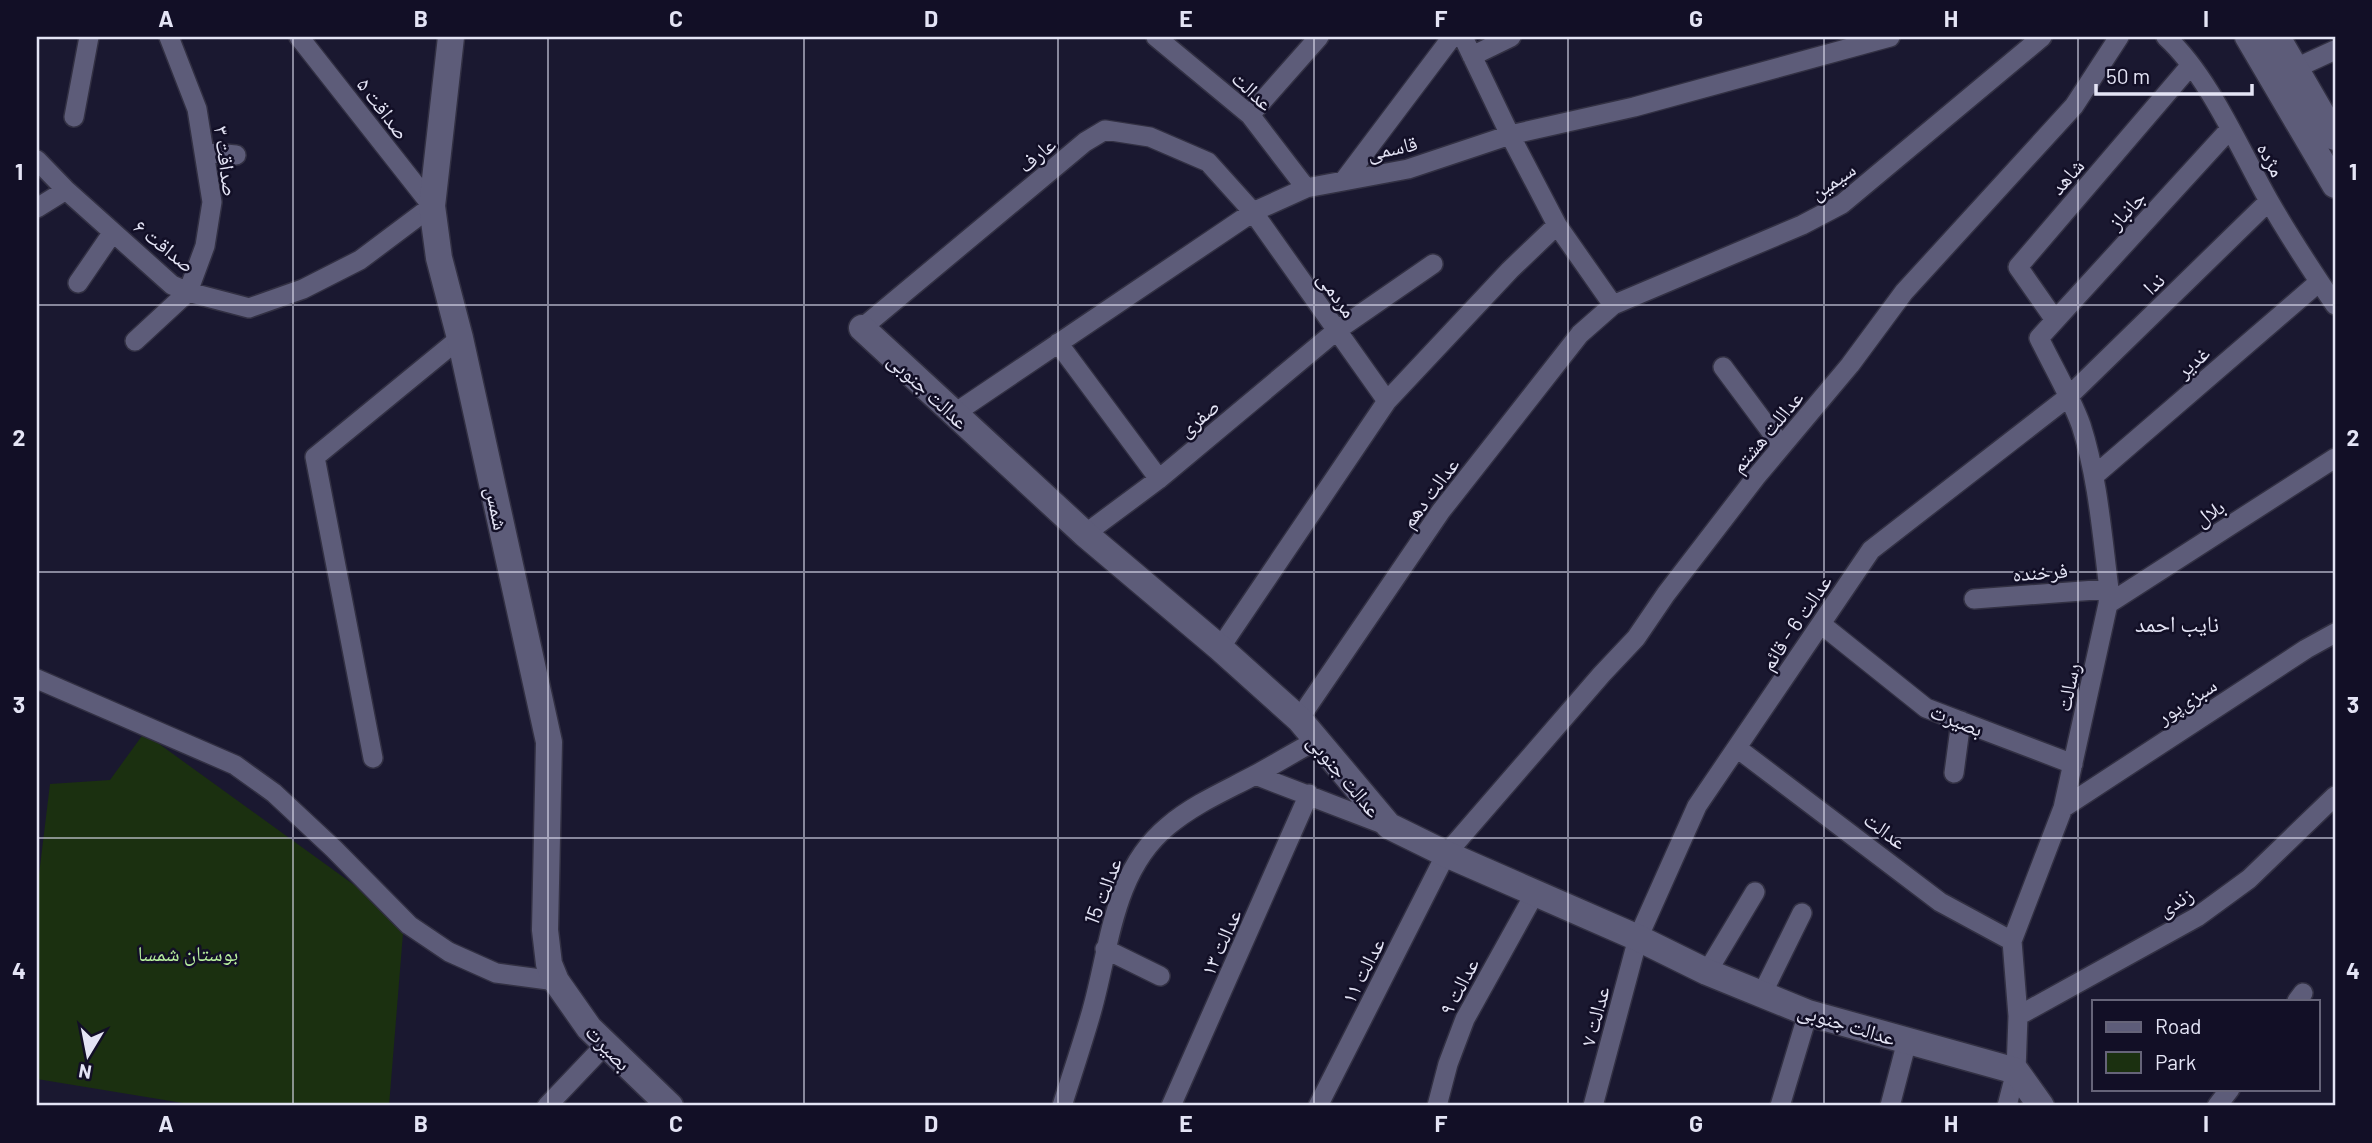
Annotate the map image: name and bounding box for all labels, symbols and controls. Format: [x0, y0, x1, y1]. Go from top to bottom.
text: A [158, 4, 174, 32]
text: B [414, 4, 428, 32]
text: C [669, 4, 683, 32]
text: D [924, 4, 938, 32]
text: E [1179, 4, 1193, 32]
text: F [1435, 4, 1448, 32]
text: G [1689, 4, 1703, 32]
text: H [1944, 4, 1958, 32]
text: I [2203, 4, 2209, 32]
scale bar [2096, 52, 2251, 96]
text: 50 m [2106, 63, 2150, 88]
street label: عدالت [1227, 65, 1279, 115]
street label: صداقت ۵ [353, 72, 415, 144]
street label: صداقت ۳ [210, 124, 244, 198]
street label: قاسمی [1364, 129, 1420, 166]
street label: عارف [1012, 131, 1060, 177]
street label: مژده [2253, 138, 2291, 180]
street label: شاهد [2044, 153, 2088, 199]
street label: سیمین [1804, 156, 1861, 206]
text: 1 [15, 157, 23, 185]
text: 1 [2349, 157, 2357, 185]
street label: جانباز [2101, 184, 2151, 235]
street label: صداقت ۶ [130, 213, 200, 277]
street label: مردمی [1312, 266, 1363, 323]
street label: ندا [2137, 267, 2169, 299]
street label: غدیر [2169, 339, 2214, 383]
street label: عدالت جنوبی [882, 346, 975, 435]
street label: عداللت هشتم [1724, 384, 1810, 479]
street label: صفری [1172, 393, 1224, 442]
text: 2 [13, 423, 25, 451]
text: 2 [2347, 423, 2359, 451]
street label: عدالت دهم [1394, 451, 1466, 534]
street label: شمس [479, 484, 515, 532]
street label: بلال [2189, 493, 2229, 532]
street label: فرخنده [2012, 557, 2068, 585]
street label: عدالت 6 - قائم [1754, 569, 1839, 676]
district label: نایب احمد [2135, 609, 2219, 638]
street label: رسالت [2050, 661, 2084, 713]
street label: سبزی‌پور [2150, 671, 2221, 730]
text: 3 [13, 690, 25, 718]
text: 3 [2347, 690, 2359, 718]
street label: بصیرت [1927, 697, 1987, 741]
street label: عدالت جنوبی [1301, 728, 1387, 823]
street label: عدالت [1860, 806, 1913, 854]
street label: عدالت 15 [1078, 854, 1126, 928]
street label: زندی [2153, 881, 2198, 922]
street label: عدالت ۱۳ [1194, 904, 1246, 979]
street label: عدالت ۱۱ [1335, 933, 1389, 1007]
park label: بوستان شمسا [138, 940, 238, 966]
street label: عدالت ۹ [1433, 953, 1483, 1019]
text: 4 [12, 956, 26, 984]
text: 4 [2346, 956, 2360, 984]
street label: عدالت ۷ [1574, 983, 1614, 1049]
street label: عدالت جنوبی [1795, 996, 1899, 1052]
legend [2092, 1000, 2320, 1090]
text: Road [2155, 1013, 2201, 1038]
street label: بصیرت [581, 1019, 637, 1076]
north arrow [52, 1020, 122, 1090]
text: Park [2155, 1049, 2196, 1074]
text: N [77, 1060, 93, 1085]
text: A [158, 1109, 174, 1137]
text: B [414, 1109, 428, 1137]
text: C [669, 1109, 683, 1137]
text: D [924, 1109, 938, 1137]
text: E [1179, 1109, 1193, 1137]
text: F [1435, 1109, 1448, 1137]
text: G [1689, 1109, 1703, 1137]
text: H [1944, 1109, 1958, 1137]
text: I [2203, 1109, 2209, 1137]

